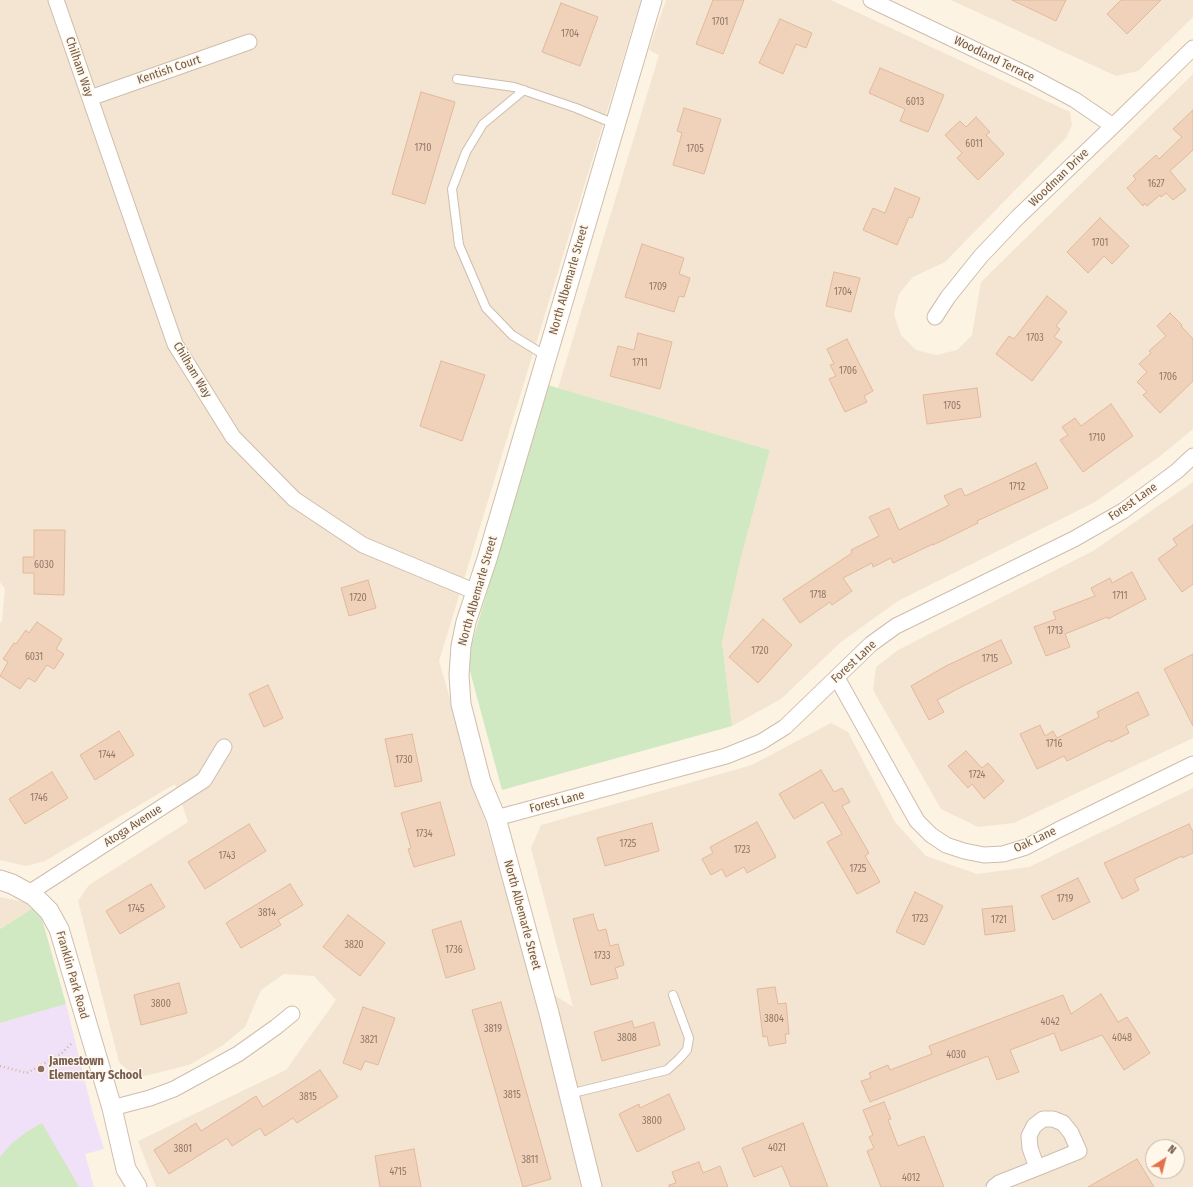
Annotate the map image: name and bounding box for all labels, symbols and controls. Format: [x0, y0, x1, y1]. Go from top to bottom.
house number: 1701 [712, 16, 728, 28]
house number: 1704 [561, 28, 579, 40]
street label: Woodland Terrace [951, 33, 1037, 85]
street label: Chilham Way [62, 35, 96, 99]
street label: Kentish Court [135, 52, 203, 88]
house number: 6013 [906, 96, 924, 108]
house number: 6011 [965, 138, 983, 150]
house number: 1710 [415, 142, 431, 154]
house number: 1705 [686, 143, 704, 155]
street label: Woodman Drive [1026, 146, 1092, 210]
house number: 1627 [1147, 178, 1165, 190]
street label: North Albemarle Street [546, 224, 592, 336]
house number: 1701 [1092, 237, 1108, 249]
house number: 1709 [649, 281, 667, 293]
house number: 1704 [834, 286, 852, 298]
house number: 1703 [1026, 332, 1044, 344]
street label: Chilham Way [170, 340, 214, 400]
house number: 1711 [632, 357, 648, 369]
house number: 1706 [839, 365, 857, 377]
house number: 1706 [1159, 371, 1177, 383]
house number: 1705 [943, 400, 961, 412]
house number: 1710 [1089, 432, 1105, 444]
street label: Forest Lane [1106, 480, 1160, 524]
house number: 1712 [1009, 481, 1025, 493]
street label: North Albemarle Street [455, 535, 501, 647]
house number: 6030 [34, 559, 54, 571]
house number: 1718 [810, 589, 826, 601]
house number: 1711 [1112, 590, 1128, 602]
house number: 1720 [349, 592, 367, 604]
house number: 1713 [1047, 625, 1063, 637]
street label: Forest Lane [829, 638, 879, 686]
house number: 1720 [751, 645, 769, 657]
house number: 6031 [25, 651, 43, 663]
house number: 1715 [982, 653, 998, 665]
house number: 1716 [1046, 738, 1062, 750]
house number: 1744 [98, 749, 116, 761]
house number: 1730 [395, 754, 413, 766]
house number: 1724 [969, 769, 985, 781]
street label: Forest Lane [528, 788, 586, 816]
house number: 1746 [30, 792, 48, 804]
street label: Atoga Avenue [101, 802, 165, 850]
street label: Oak Lane [1012, 824, 1058, 856]
house number: 1734 [415, 828, 433, 840]
house number: 1725 [620, 838, 636, 850]
house number: 1723 [734, 844, 750, 856]
house number: 1743 [219, 850, 235, 862]
street label: North Albemarle Street [500, 858, 544, 972]
house number: 1725 [850, 863, 866, 875]
house number: 1719 [1057, 893, 1073, 905]
house number: 1745 [128, 903, 144, 915]
house number: 3814 [258, 907, 276, 919]
house number: 1723 [912, 913, 928, 925]
house number: 1721 [991, 914, 1007, 926]
street label: Franklin Park Road [53, 929, 91, 1021]
house number: 3820 [344, 939, 364, 951]
house number: 1736 [445, 944, 463, 956]
house number: 1733 [594, 950, 610, 962]
house number: 3800 [151, 998, 171, 1010]
house number: 3804 [764, 1013, 784, 1025]
house number: 4042 [1040, 1016, 1060, 1028]
house number: 3819 [484, 1023, 502, 1035]
house number: 3808 [617, 1032, 637, 1044]
house number: 4048 [1112, 1032, 1132, 1044]
house number: 3821 [360, 1034, 378, 1046]
house number: 4030 [946, 1049, 966, 1061]
place label: Jamestown Elementary School [49, 1055, 142, 1083]
marker: Jamestown Elementary School [36, 1064, 46, 1074]
house number: 3815 [503, 1089, 521, 1101]
house number: 3815 [299, 1091, 317, 1103]
house number: 3800 [642, 1115, 662, 1127]
north arrow [1145, 1139, 1185, 1179]
house number: 4021 [768, 1142, 786, 1154]
text: N [1165, 1142, 1178, 1157]
house number: 3801 [174, 1143, 192, 1155]
house number: 3811 [522, 1154, 538, 1166]
house number: 4715 [389, 1166, 407, 1178]
house number: 4012 [902, 1172, 920, 1184]

